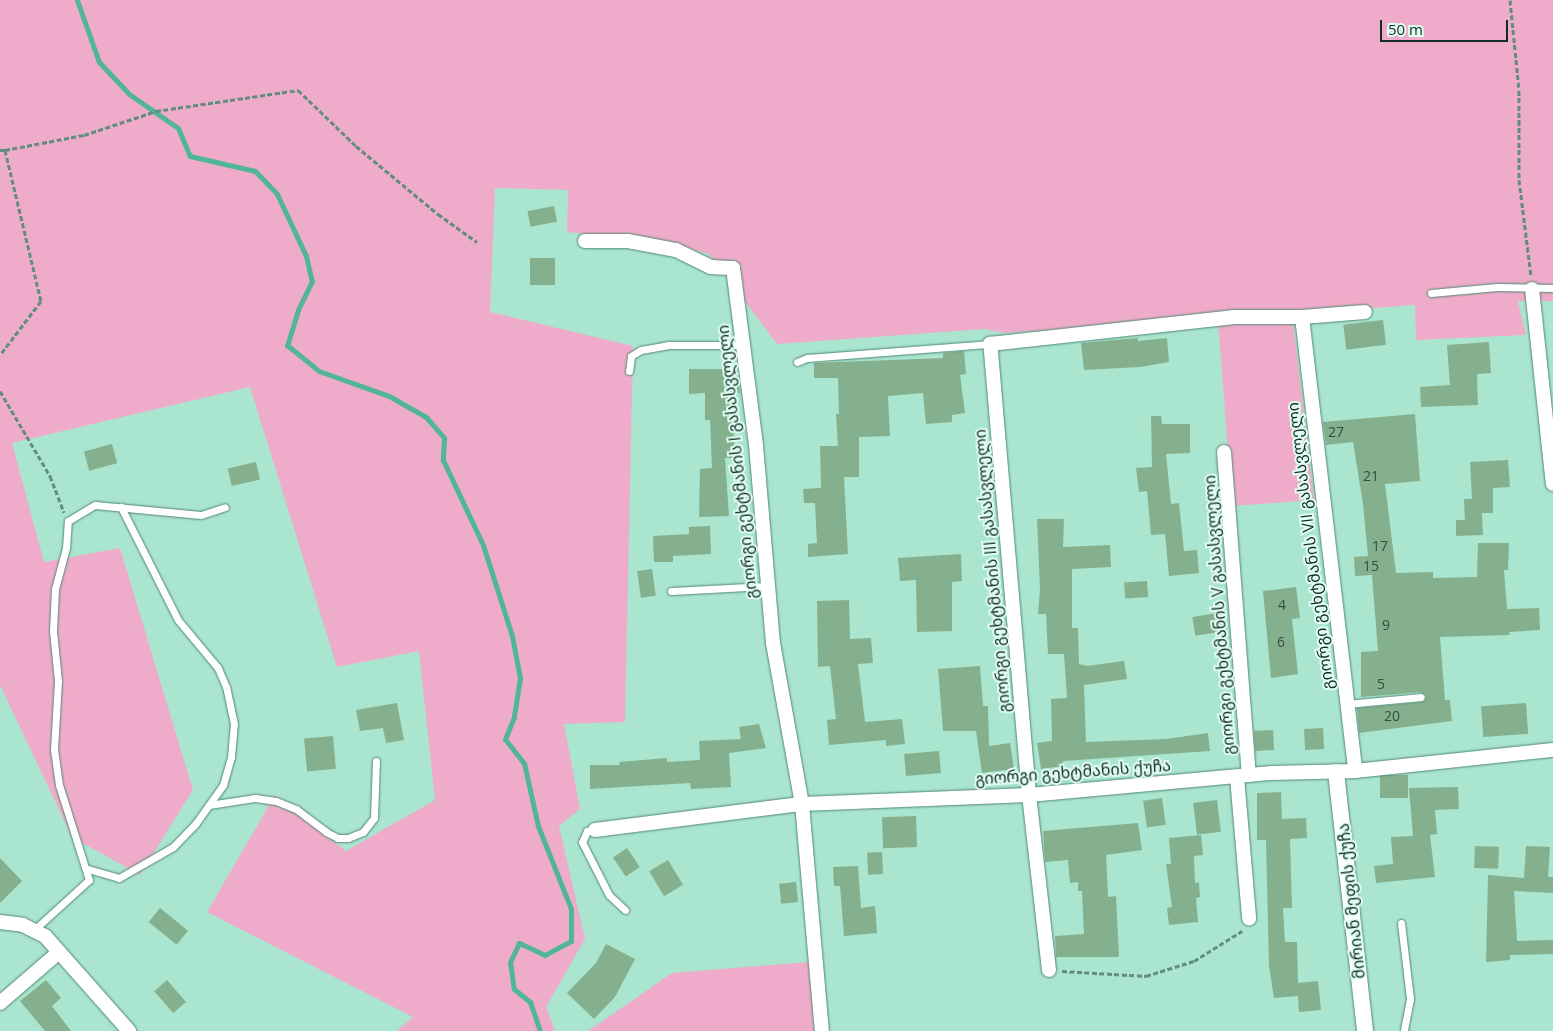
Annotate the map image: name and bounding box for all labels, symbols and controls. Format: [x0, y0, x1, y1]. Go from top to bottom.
scale bar [1383, 10, 1510, 42]
text: 50 m [1388, 19, 1423, 39]
street label: გიორგი გეხტმანის I გასასვლელი [713, 324, 761, 600]
street label: გიორგი გეხტმანის VII გასასვლელი [1283, 401, 1337, 691]
house number: 27 [1328, 424, 1344, 440]
street label: გიორგი გეხტმანის III გასასვლელი [970, 429, 1014, 713]
house number: 21 [1363, 468, 1379, 484]
street label: გიორგი გეხტმანის V გასასვლელი [1200, 474, 1238, 756]
house number: 17 [1372, 538, 1388, 554]
house number: 15 [1363, 558, 1379, 574]
house number: 4 [1278, 597, 1286, 613]
house number: 9 [1382, 617, 1390, 633]
house number: 6 [1277, 634, 1285, 650]
house number: 5 [1377, 676, 1385, 692]
house number: 20 [1384, 708, 1400, 724]
street label: გიორგი გეხტმანის ქუჩა [975, 756, 1171, 788]
street label: მირიან მეფის ქუჩა [1333, 822, 1369, 980]

